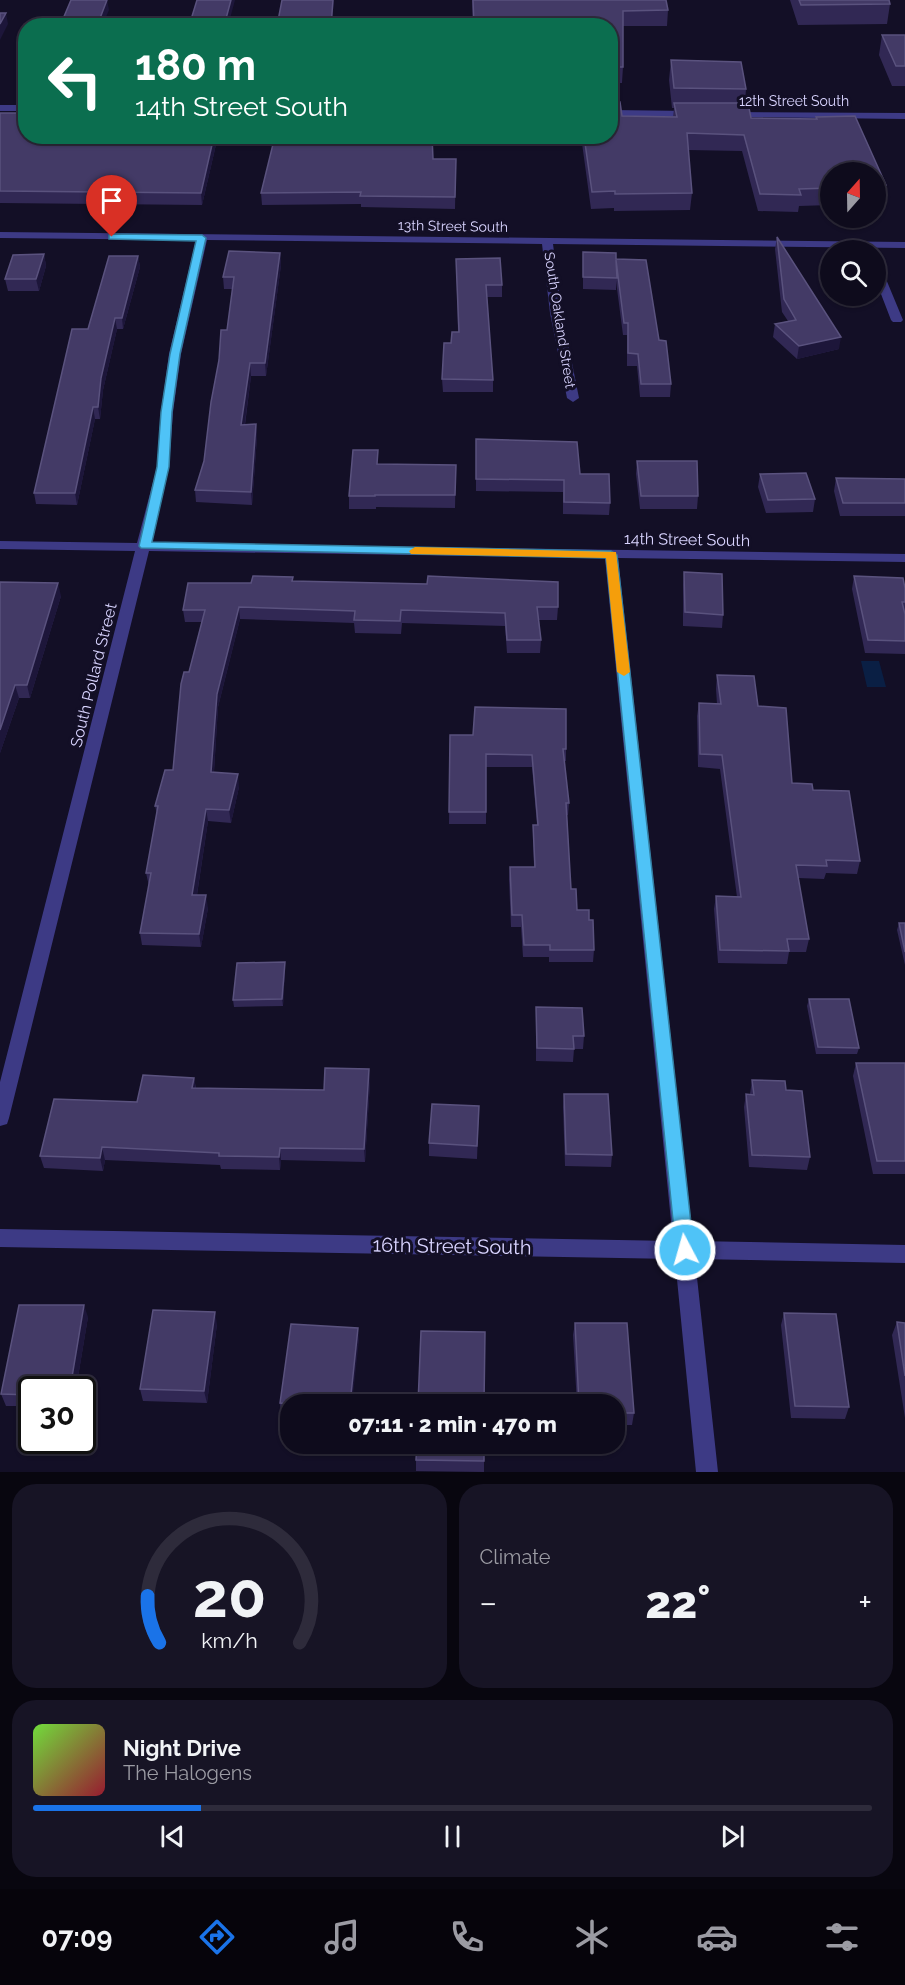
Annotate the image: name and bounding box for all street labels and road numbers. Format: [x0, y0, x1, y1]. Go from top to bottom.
street label: 12th Street South [739, 93, 849, 109]
street label: 13th Street South [398, 217, 508, 235]
street label: South Oakland Street [541, 251, 579, 390]
street label: 14th Street South [624, 529, 750, 550]
street label: South Pollard Street [66, 600, 121, 749]
street label: 16th Street South [372, 1233, 532, 1259]

